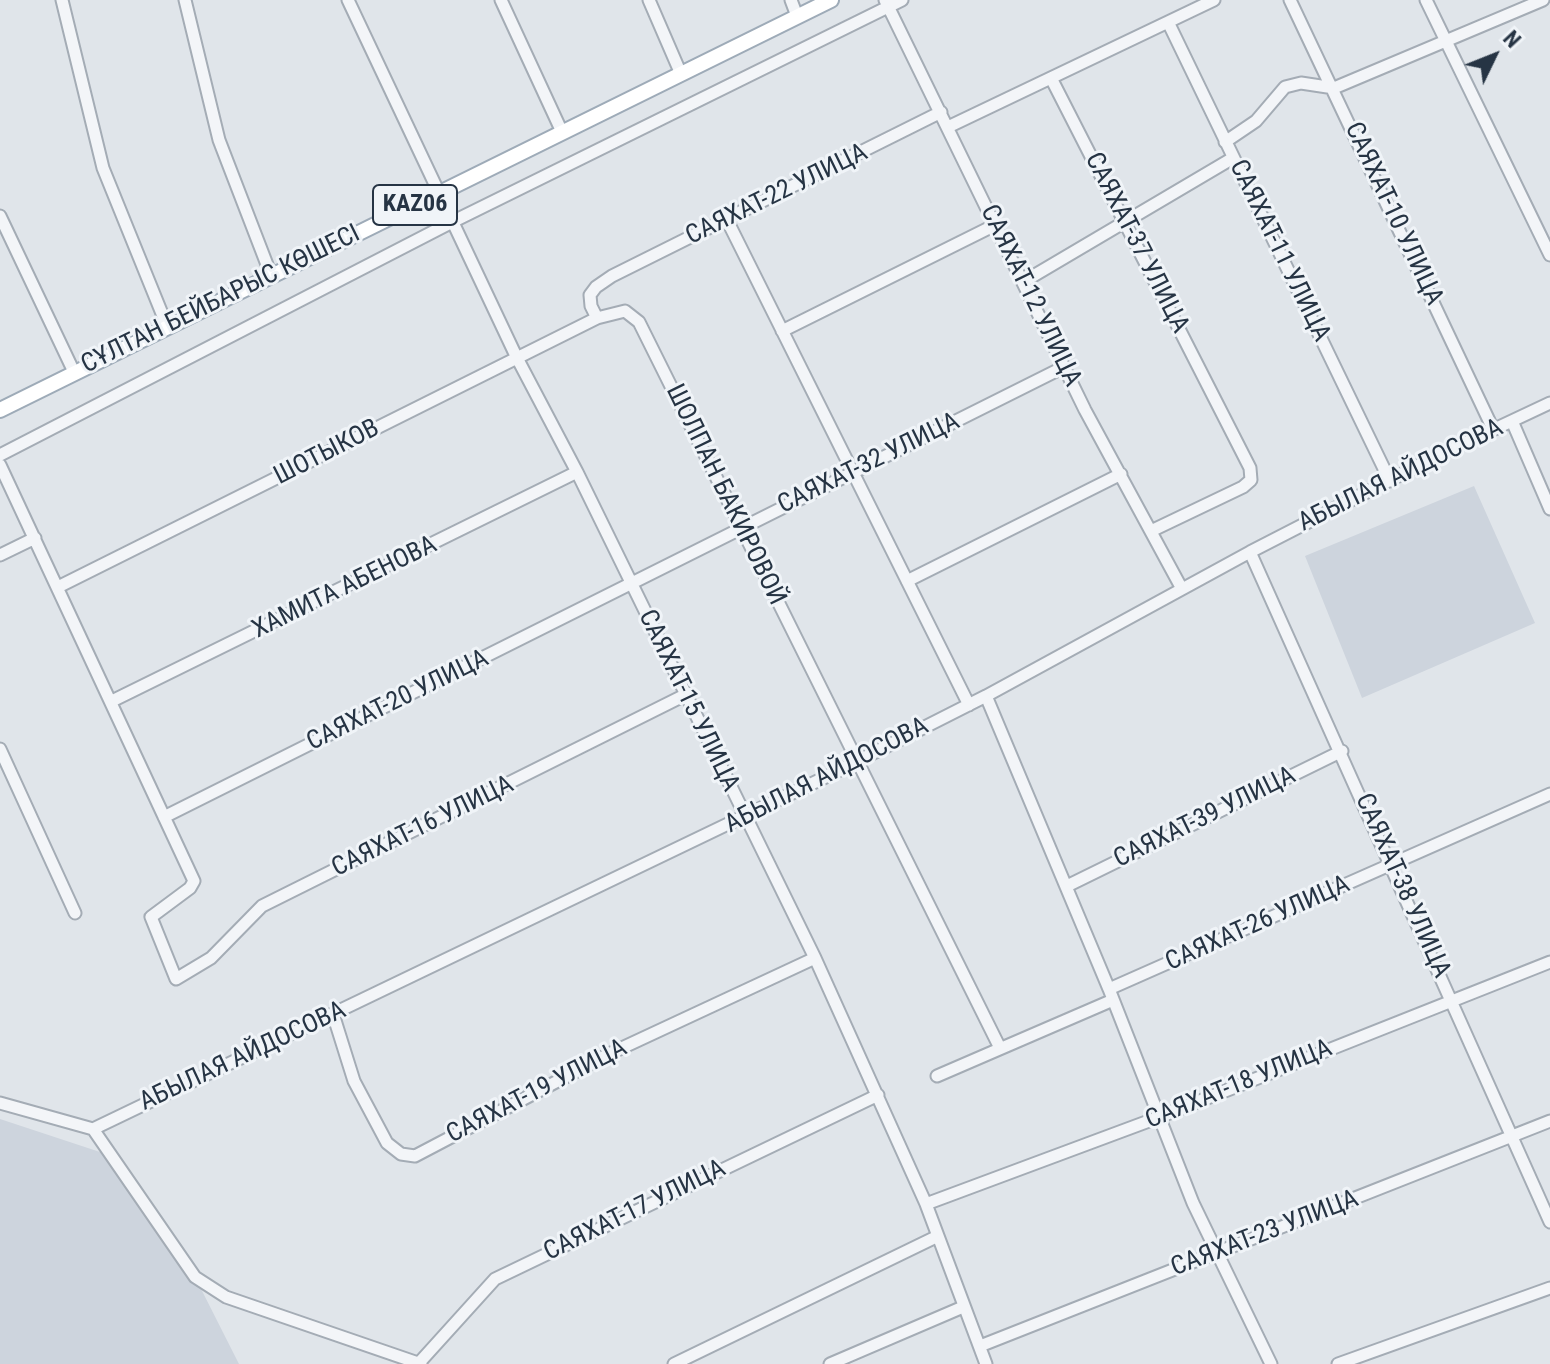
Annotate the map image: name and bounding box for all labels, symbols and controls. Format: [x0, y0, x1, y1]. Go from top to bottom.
north arrow [1454, 16, 1534, 96]
text: N [1498, 26, 1526, 53]
street label: САЯХАТ-10 УЛИЦА [1337, 118, 1449, 310]
street label: САЯХАТ-22 УЛИЦА [681, 138, 873, 252]
street label: САЯХАТ-37 УЛИЦА [1077, 148, 1195, 338]
street label: САЯХАТ-11 УЛИЦА [1222, 155, 1336, 347]
road number: KAZ06 [373, 185, 457, 225]
street label: САЯХАТ-12 УЛИЦА [973, 200, 1087, 392]
street label: СҰЛТАН БЕЙБАРЫС КӨШЕСІ [77, 219, 365, 381]
street label: ШОЛПАН БАКИРОВОЙ [658, 380, 792, 610]
street label: САЯХАТ-32 УЛИЦА [773, 407, 965, 521]
street label: ШОТЫКОВ [269, 413, 385, 493]
street label: АБЫЛАЯ АЙДОСОВА [1293, 413, 1509, 539]
street label: ХАМИТА АБЕНОВА [248, 530, 442, 646]
street label: САЯХАТ-15 УЛИЦА [631, 605, 745, 797]
street label: САЯХАТ-20 УЛИЦА [302, 644, 494, 758]
street label: АБЫЛАЯ АЙДОСОВА [720, 711, 934, 841]
street label: САЯХАТ-39 УЛИЦА [1109, 761, 1301, 875]
street label: САЯХАТ-16 УЛИЦА [327, 770, 519, 884]
street label: САЯХАТ-38 УЛИЦА [1347, 789, 1457, 983]
street label: САЯХАТ-26 УЛИЦА [1161, 869, 1355, 979]
street label: АБЫЛАЯ АЙДОСОВА [135, 996, 351, 1118]
street label: САЯХАТ-19 УЛИЦА [442, 1033, 632, 1151]
street label: САЯХАТ-18 УЛИЦА [1141, 1033, 1337, 1137]
street label: САЯХАТ-17 УЛИЦА [539, 1154, 731, 1268]
street label: САЯХАТ-23 УЛИЦА [1167, 1184, 1363, 1284]

